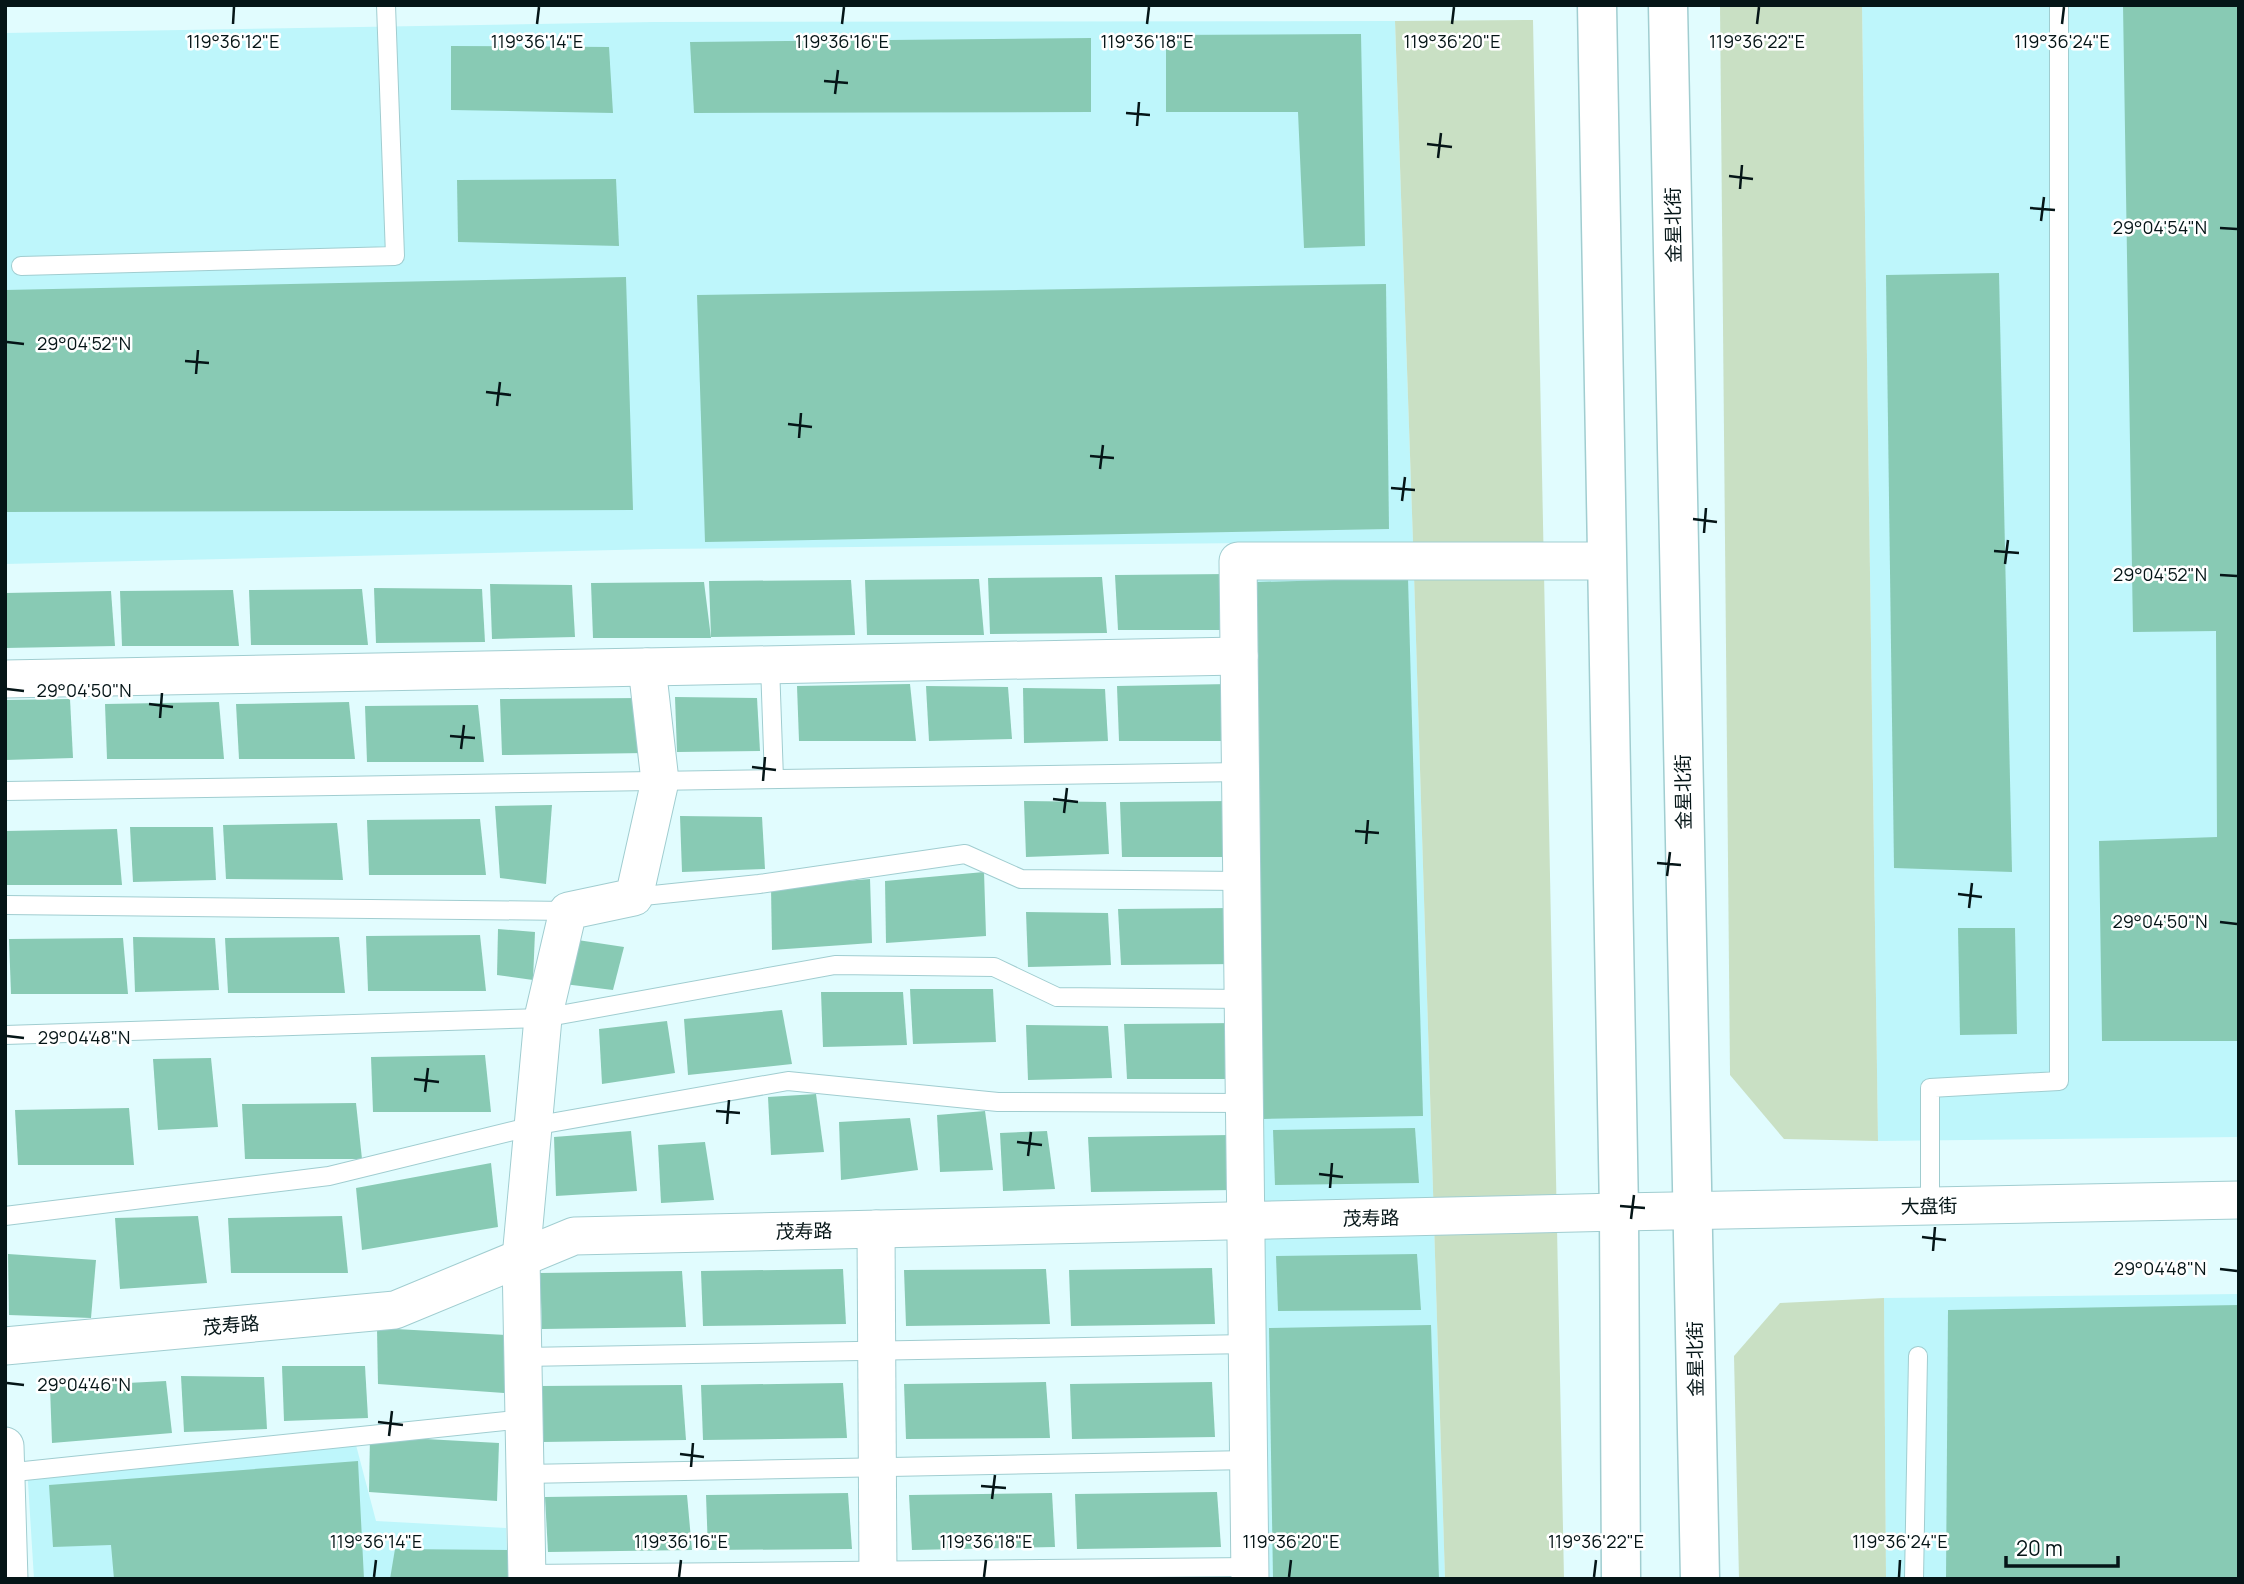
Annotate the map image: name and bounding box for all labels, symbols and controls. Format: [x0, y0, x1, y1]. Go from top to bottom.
text: 119°36'12"E [187, 29, 279, 53]
text: 119°36'14"E [491, 29, 583, 53]
text: 119°36'16"E [795, 29, 889, 53]
text: 119°36'18"E [1100, 29, 1194, 53]
text: 119°36'20"E [1404, 29, 1500, 53]
text: 119°36'22"E [1709, 29, 1805, 53]
text: 119°36'24"E [2014, 29, 2110, 53]
street label: 金星北街 [1659, 187, 1687, 263]
text: 29°04'54"N [2113, 215, 2207, 239]
text: 29°04'52"N [37, 331, 131, 355]
text: 29°04'52"N [2113, 562, 2207, 586]
text: 29°04'50"N [36, 678, 132, 702]
street label: 金星北街 [1669, 754, 1697, 830]
text: 29°04'50"N [2112, 909, 2208, 933]
text: 29°04'48"N [38, 1025, 130, 1049]
street label: 大盘街 [1900, 1193, 1958, 1219]
street label: 茂寿路 [1342, 1205, 1400, 1231]
street label: 茂寿路 [775, 1218, 833, 1244]
text: 29°04'48"N [2114, 1256, 2206, 1280]
street label: 茂寿路 [201, 1310, 261, 1340]
street label: 金星北街 [1681, 1321, 1709, 1397]
text: 29°04'46"N [37, 1372, 131, 1396]
scale bar [2006, 1524, 2118, 1568]
text: 119°36'14"E [330, 1529, 422, 1553]
text: 119°36'16"E [634, 1529, 728, 1553]
text: 119°36'18"E [939, 1529, 1033, 1553]
text: 119°36'20"E [1243, 1529, 1339, 1553]
text: 119°36'22"E [1548, 1529, 1644, 1553]
text: 119°36'24"E [1852, 1529, 1948, 1553]
text: 20 m [2016, 1534, 2063, 1562]

